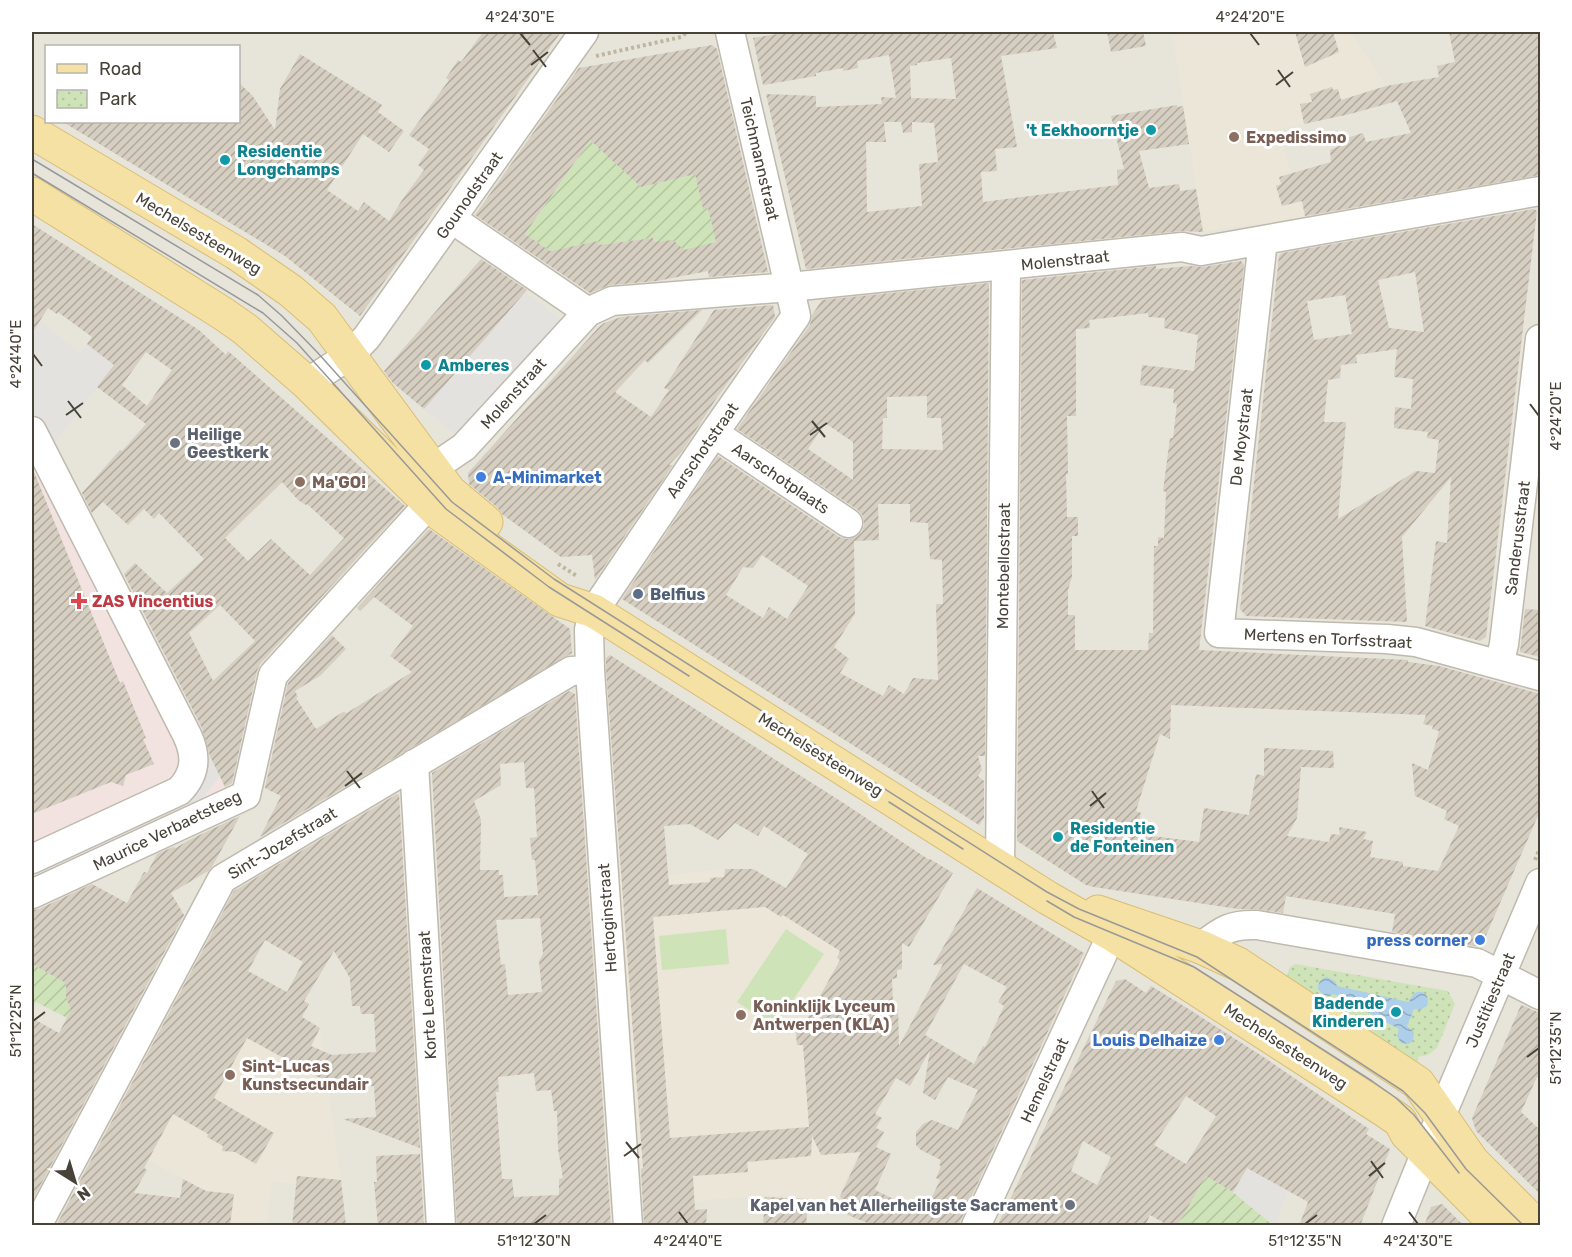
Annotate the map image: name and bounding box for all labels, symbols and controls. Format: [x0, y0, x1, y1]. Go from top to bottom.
text: 4°24'30"E [485, 8, 555, 26]
text: 4°24'20"E [1215, 8, 1285, 26]
legend [45, 45, 240, 123]
text: Road [99, 58, 142, 80]
text: Park [99, 88, 137, 110]
street label: Teichmannstraat [736, 96, 783, 223]
place label: 't Eekhoorntje [1026, 121, 1139, 140]
marker: 't Eekhoorntje [1144, 123, 1158, 137]
place label: Expedissimo [1246, 128, 1347, 147]
marker: Expedissimo [1227, 130, 1241, 144]
place label: Residentie Longchamps [237, 142, 340, 179]
street label: Gounodstraat [432, 148, 507, 243]
marker: Residentie Longchamps [218, 153, 232, 167]
street label: Mechelsesteenweg [132, 188, 265, 278]
street label: Molenstraat [1020, 246, 1110, 275]
text: 4°24'40"E [7, 320, 25, 388]
street label: Molenstraat [477, 354, 550, 433]
place label: Amberes [438, 356, 509, 375]
marker: Amberes [419, 358, 433, 372]
text: 4°24'20"E [1547, 381, 1565, 451]
street label: De Moystraat [1226, 387, 1257, 487]
street label: Aarschotstraat [663, 399, 742, 502]
place label: Heilige Geestkerk [187, 425, 270, 462]
marker: Heilige Geestkerk [168, 436, 182, 450]
street label: Aarschotplaats [728, 439, 833, 518]
place label: A-Minimarket [493, 468, 602, 487]
marker: A-Minimarket [474, 470, 488, 484]
place label: Ma'GO! [312, 473, 366, 492]
marker: Ma'GO! [293, 475, 307, 489]
street label: Sanderusstraat [1501, 480, 1534, 596]
street label: Montebellostraat [993, 503, 1014, 629]
place label: Belfius [650, 585, 705, 604]
marker: Belfius [631, 587, 645, 601]
marker: ZAS Vincentius [70, 592, 88, 610]
place label: ZAS Vincentius [92, 592, 214, 611]
street label: Mertens en Torfsstraat [1243, 625, 1413, 652]
street label: Mechelsesteenweg [755, 708, 887, 800]
street label: Maurice Verbaetsteeg [90, 786, 244, 875]
street label: Sint-Jozefstraat [224, 803, 340, 883]
place label: Residentie de Fonteinen [1070, 819, 1174, 856]
marker: Residentie de Fonteinen [1051, 830, 1065, 844]
street label: Hertoginstraat [594, 863, 621, 973]
street label: Korte Leemstraat [415, 930, 440, 1060]
place label: press corner [1367, 931, 1469, 950]
marker: press corner [1473, 933, 1487, 947]
street label: Justitiestraat [1462, 950, 1519, 1051]
text: 51°12'25"N [7, 984, 25, 1058]
place label: Badende Kinderen [1312, 994, 1384, 1031]
place label: Koninklijk Lyceum Antwerpen (KLA) [753, 997, 895, 1034]
street label: Mechelsesteenweg [1220, 999, 1351, 1093]
marker: Badende Kinderen [1389, 1005, 1403, 1019]
marker: Koninklijk Lyceum Antwerpen (KLA) [734, 1008, 748, 1022]
text: 51°12'35"N [1547, 1011, 1565, 1085]
place label: Louis Delhaize [1092, 1031, 1207, 1050]
marker: Louis Delhaize [1212, 1033, 1226, 1047]
street label: Hemelstraat [1016, 1035, 1072, 1126]
place label: Sint-Lucas Kunstsecundair [242, 1057, 370, 1094]
marker: Sint-Lucas Kunstsecundair [223, 1068, 237, 1082]
north arrow [45, 1152, 105, 1212]
text: N [73, 1183, 94, 1205]
place label: Kapel van het Allerheiligste Sacrament [750, 1196, 1059, 1215]
marker: Kapel van het Allerheiligste Sacrament [1063, 1198, 1077, 1212]
text: 51°12'30"N [497, 1232, 571, 1250]
text: 4°24'40"E [654, 1232, 722, 1250]
text: 51°12'35"N [1268, 1232, 1342, 1250]
text: 4°24'30"E [1383, 1232, 1453, 1250]

